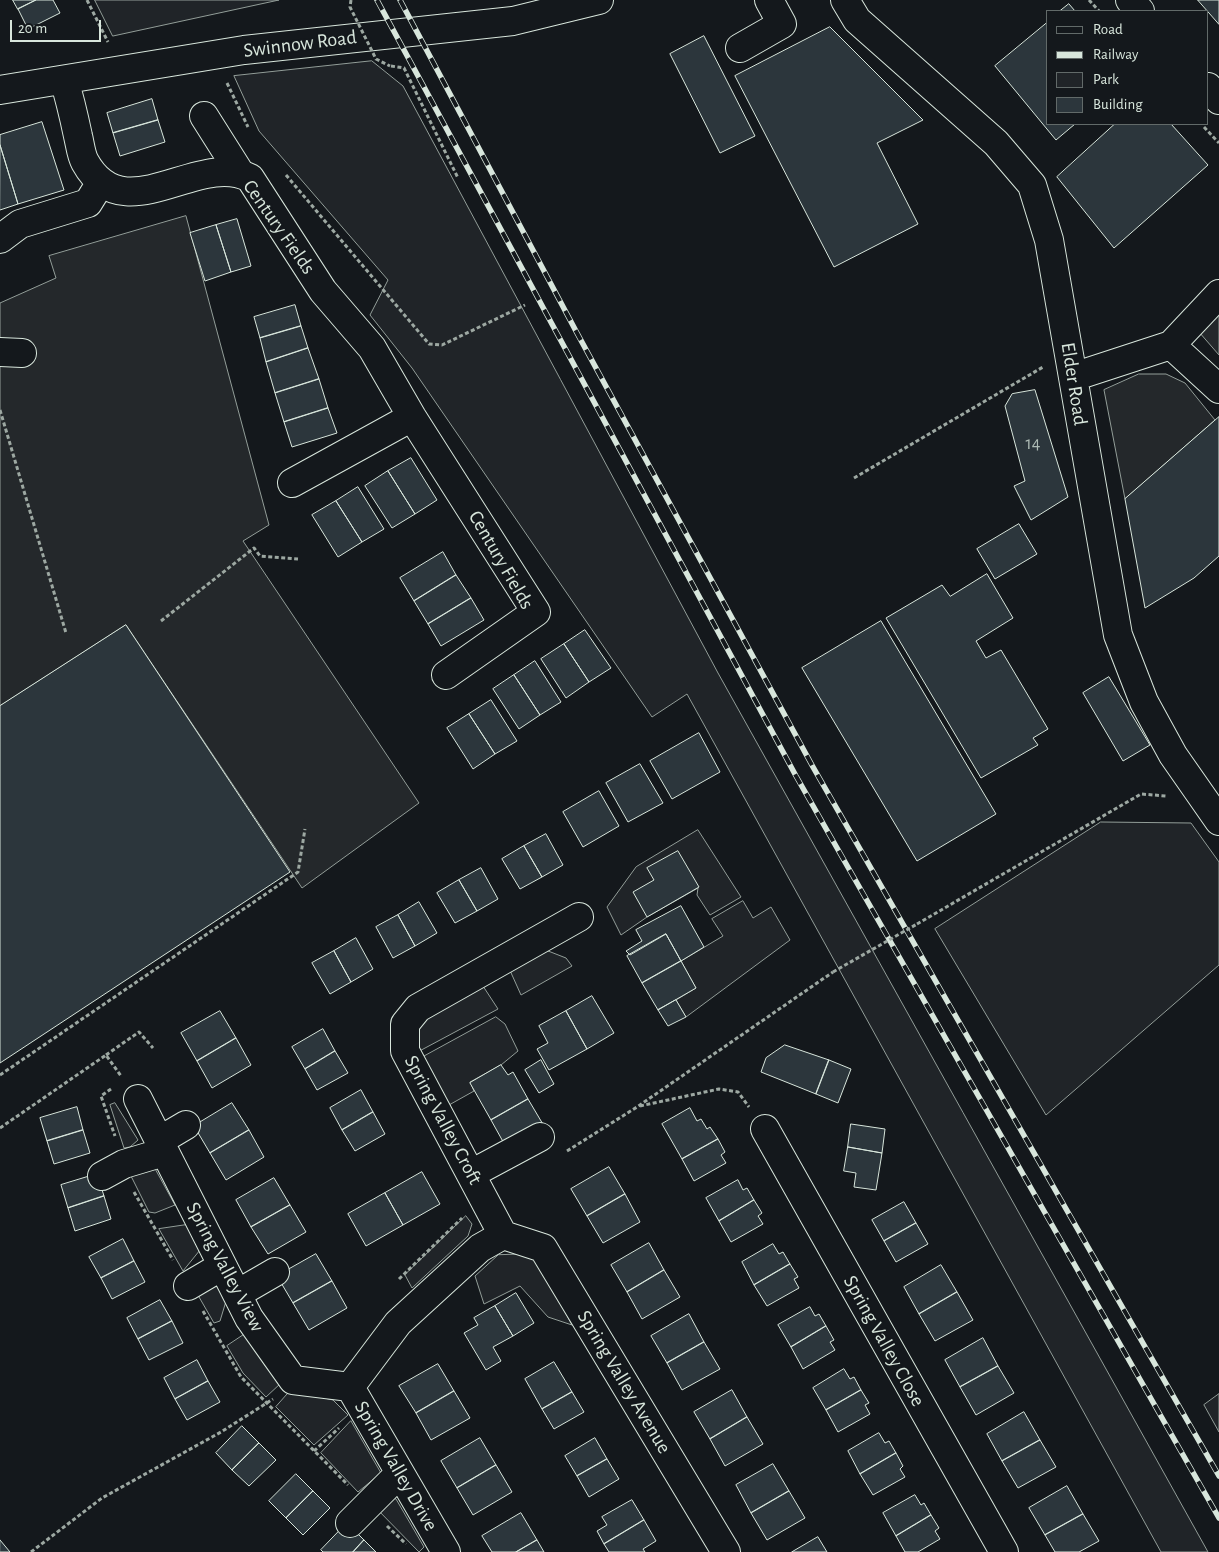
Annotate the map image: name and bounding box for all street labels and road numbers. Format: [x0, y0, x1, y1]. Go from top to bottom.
street label: Swinnow Road [242, 25, 358, 63]
street label: Century Fields [238, 175, 320, 279]
street label: Elder Road [1056, 341, 1092, 427]
street label: Century Fields [463, 506, 539, 614]
street label: Spring Valley Croft [399, 1051, 487, 1189]
street label: Spring Valley View [181, 1198, 269, 1336]
street label: Spring Valley Close [838, 1271, 930, 1411]
street label: Spring Valley Avenue [572, 1306, 676, 1458]
street label: Spring Valley Drive [349, 1397, 443, 1535]

